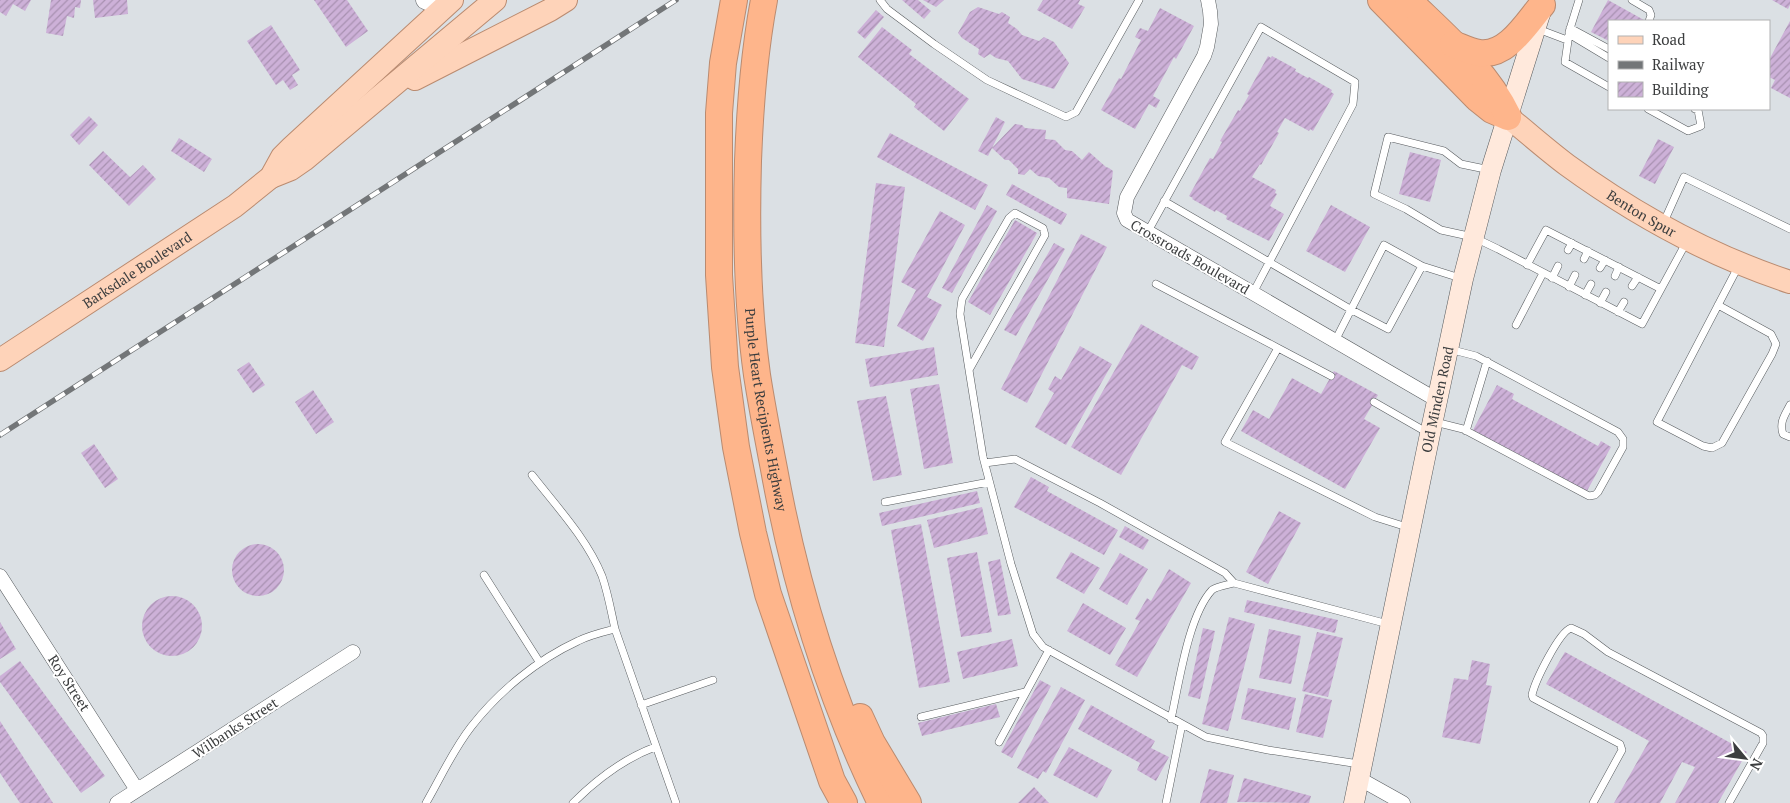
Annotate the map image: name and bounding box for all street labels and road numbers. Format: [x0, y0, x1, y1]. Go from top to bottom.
street label: Benton Spur [1603, 185, 1680, 241]
street label: Crossroads Boulevard [1127, 215, 1253, 299]
street label: Barksdale Boulevard [79, 227, 195, 312]
street label: Purple Heart Recipients Highway [741, 307, 792, 514]
street label: Old Minden Road [1416, 344, 1457, 454]
street label: Roy Street [44, 651, 95, 715]
street label: Wilbanks Street [188, 692, 282, 762]

